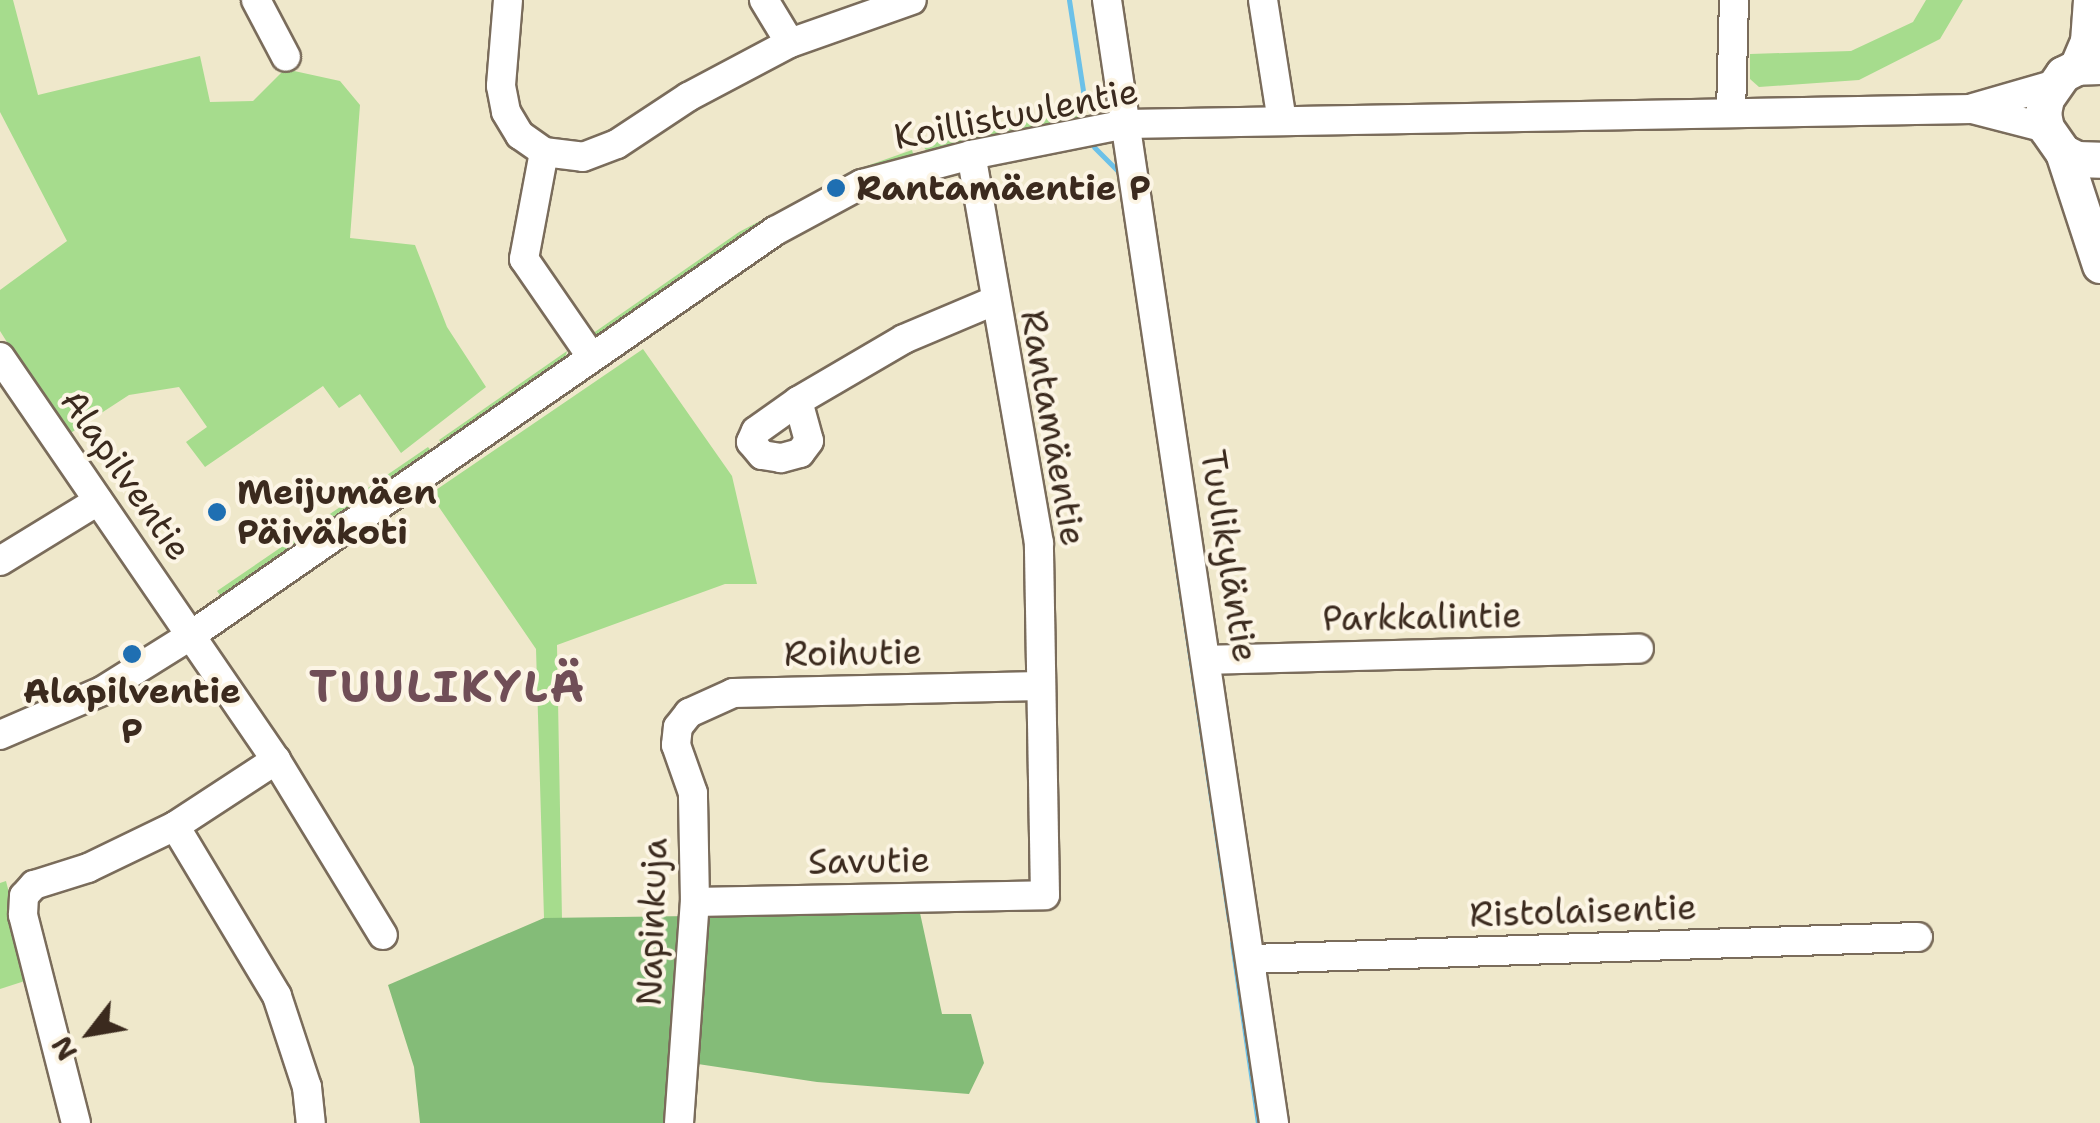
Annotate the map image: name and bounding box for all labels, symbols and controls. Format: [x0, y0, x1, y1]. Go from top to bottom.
street label: Koillistuulentie [890, 70, 1142, 158]
place label: Rantamäentie P [856, 167, 1151, 209]
marker: Rantamäentie P [825, 177, 847, 199]
street label: Rantamäentie [1012, 307, 1094, 549]
street label: Alapilventie [52, 381, 200, 569]
street label: Tuulikyläntie [1191, 447, 1267, 665]
place label: Meijumäen Päiväkoti [237, 471, 437, 553]
marker: Meijumäen Päiväkoti [206, 501, 228, 523]
street label: Parkkalintie [1322, 594, 1522, 640]
street label: Roihutie [783, 631, 923, 675]
marker: Alapilventie P [121, 643, 143, 665]
district label: TUULIKYLÄ [309, 660, 587, 714]
place label: Alapilventie P [23, 670, 241, 752]
street label: Napinkuja [628, 837, 676, 1007]
street label: Savutie [808, 839, 930, 883]
street label: Ristolaisentie [1469, 886, 1697, 936]
north arrow [40, 983, 140, 1083]
text: N [42, 1029, 86, 1068]

